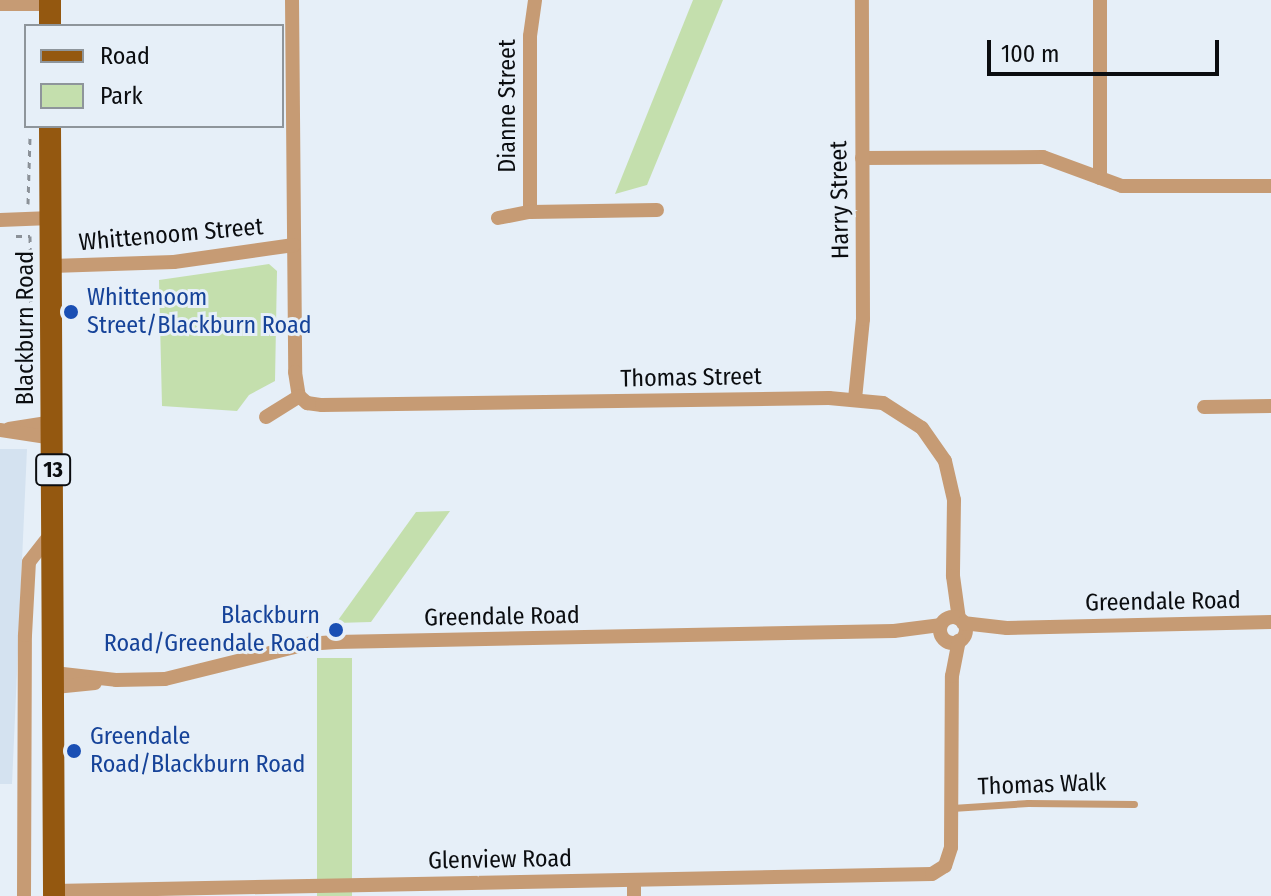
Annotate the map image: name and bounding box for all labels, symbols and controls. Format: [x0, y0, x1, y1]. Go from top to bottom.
legend [24, 24, 284, 128]
scale bar [991, 24, 1223, 74]
street label: Dianne Street [494, 39, 522, 173]
text: 100 m [1001, 40, 1059, 68]
text: Road [100, 42, 150, 70]
text: Park [100, 82, 143, 110]
street label: Harry Street [825, 141, 855, 259]
street label: Whittenoom Street [78, 213, 264, 257]
street label: Blackburn Road [12, 251, 40, 405]
place label: Whittenoom Street/Blackburn Road [87, 284, 312, 340]
marker: Whittenoom Street/Blackburn Road [62, 303, 80, 321]
street label: Thomas Street [620, 362, 762, 394]
road number: 13 [35, 452, 71, 488]
street label: Greendale Road [1085, 586, 1241, 618]
street label: Greendale Road [424, 601, 580, 633]
place label: Blackburn Road/Greendale Road [104, 602, 320, 658]
marker: Blackburn Road/Greendale Road [327, 621, 345, 639]
place label: Greendale Road/Blackburn Road [90, 723, 305, 779]
marker: Greendale Road/Blackburn Road [65, 742, 83, 760]
street label: Thomas Walk [977, 768, 1107, 802]
street label: Glenview Road [428, 844, 572, 876]

